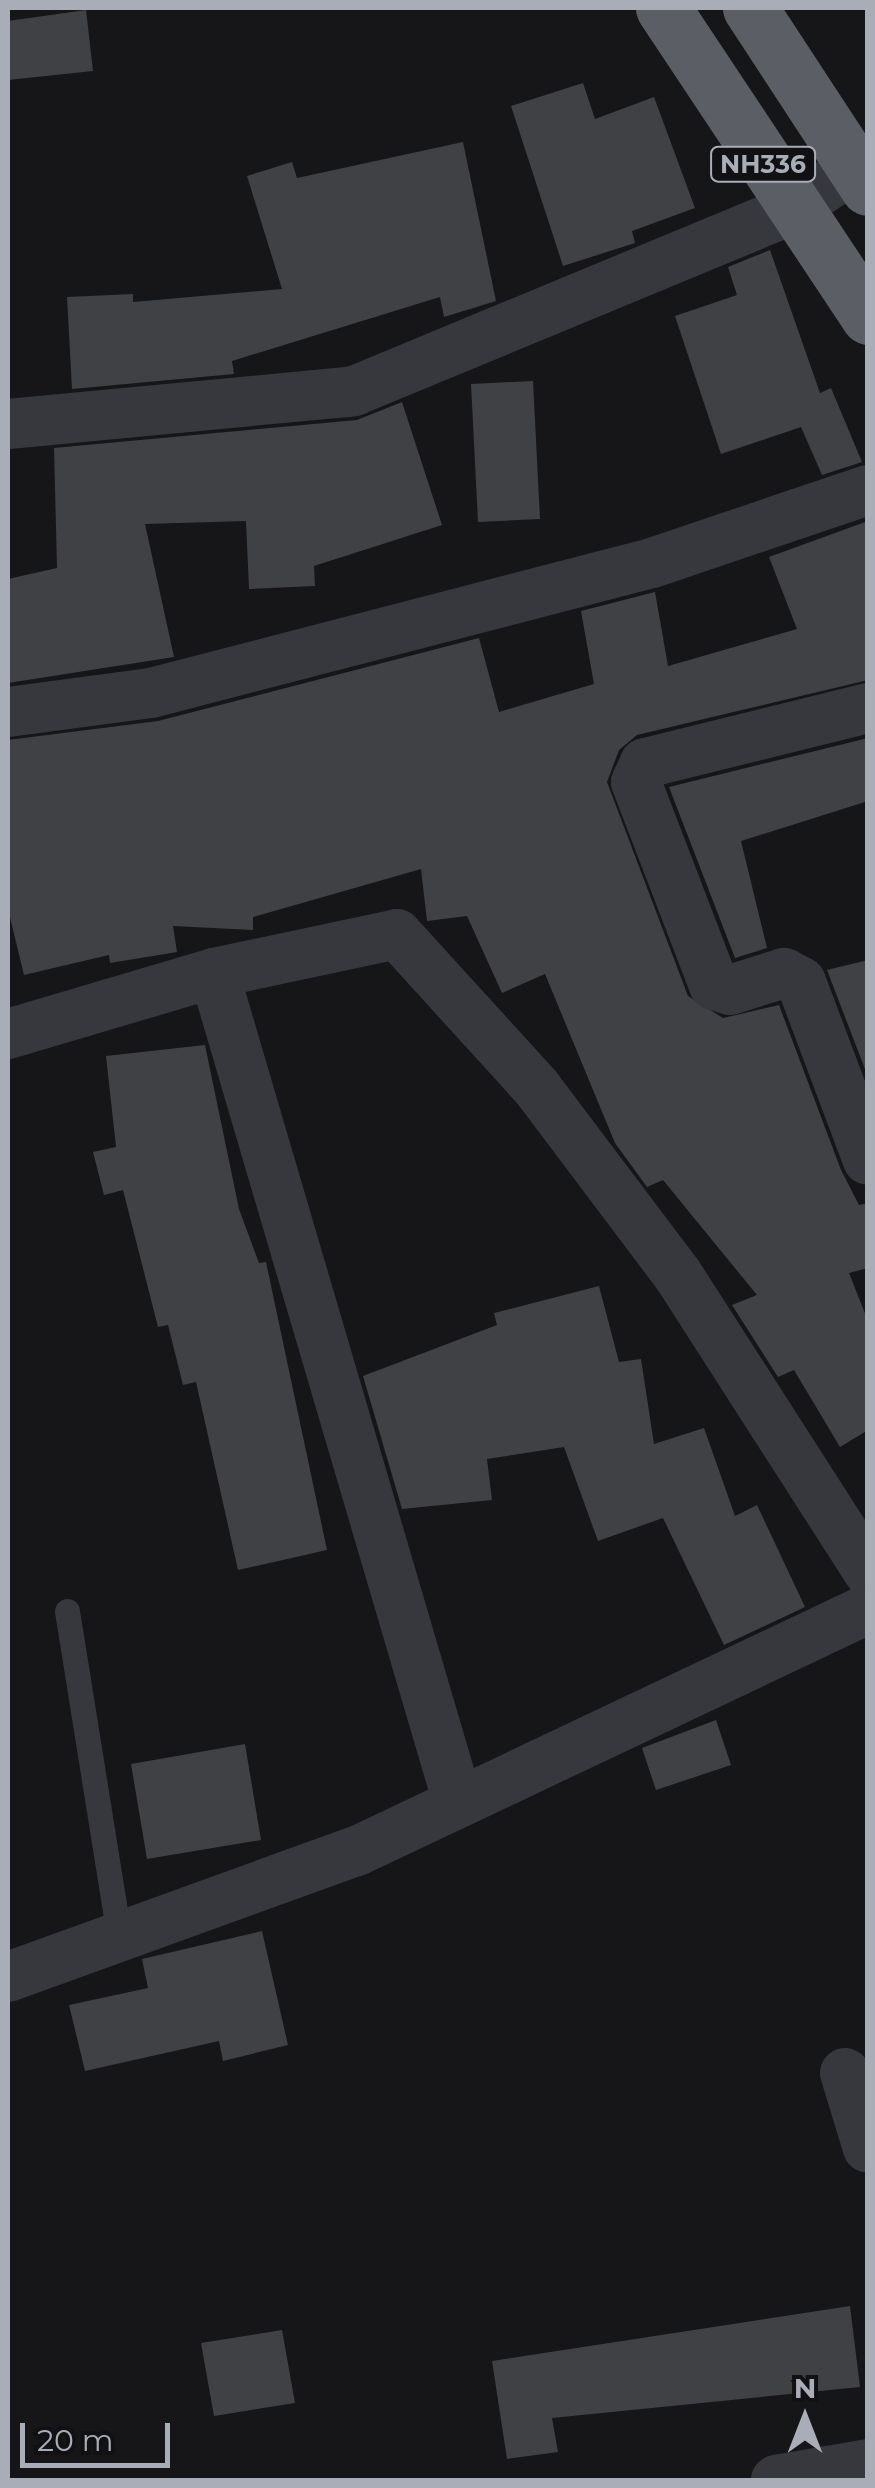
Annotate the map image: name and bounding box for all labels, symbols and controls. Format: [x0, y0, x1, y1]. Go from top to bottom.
road number: NH336 [708, 144, 818, 184]
north arrow [755, 2368, 855, 2468]
text: N [794, 2371, 816, 2405]
scale bar [25, 2403, 175, 2465]
text: 20 m [37, 2422, 114, 2459]

